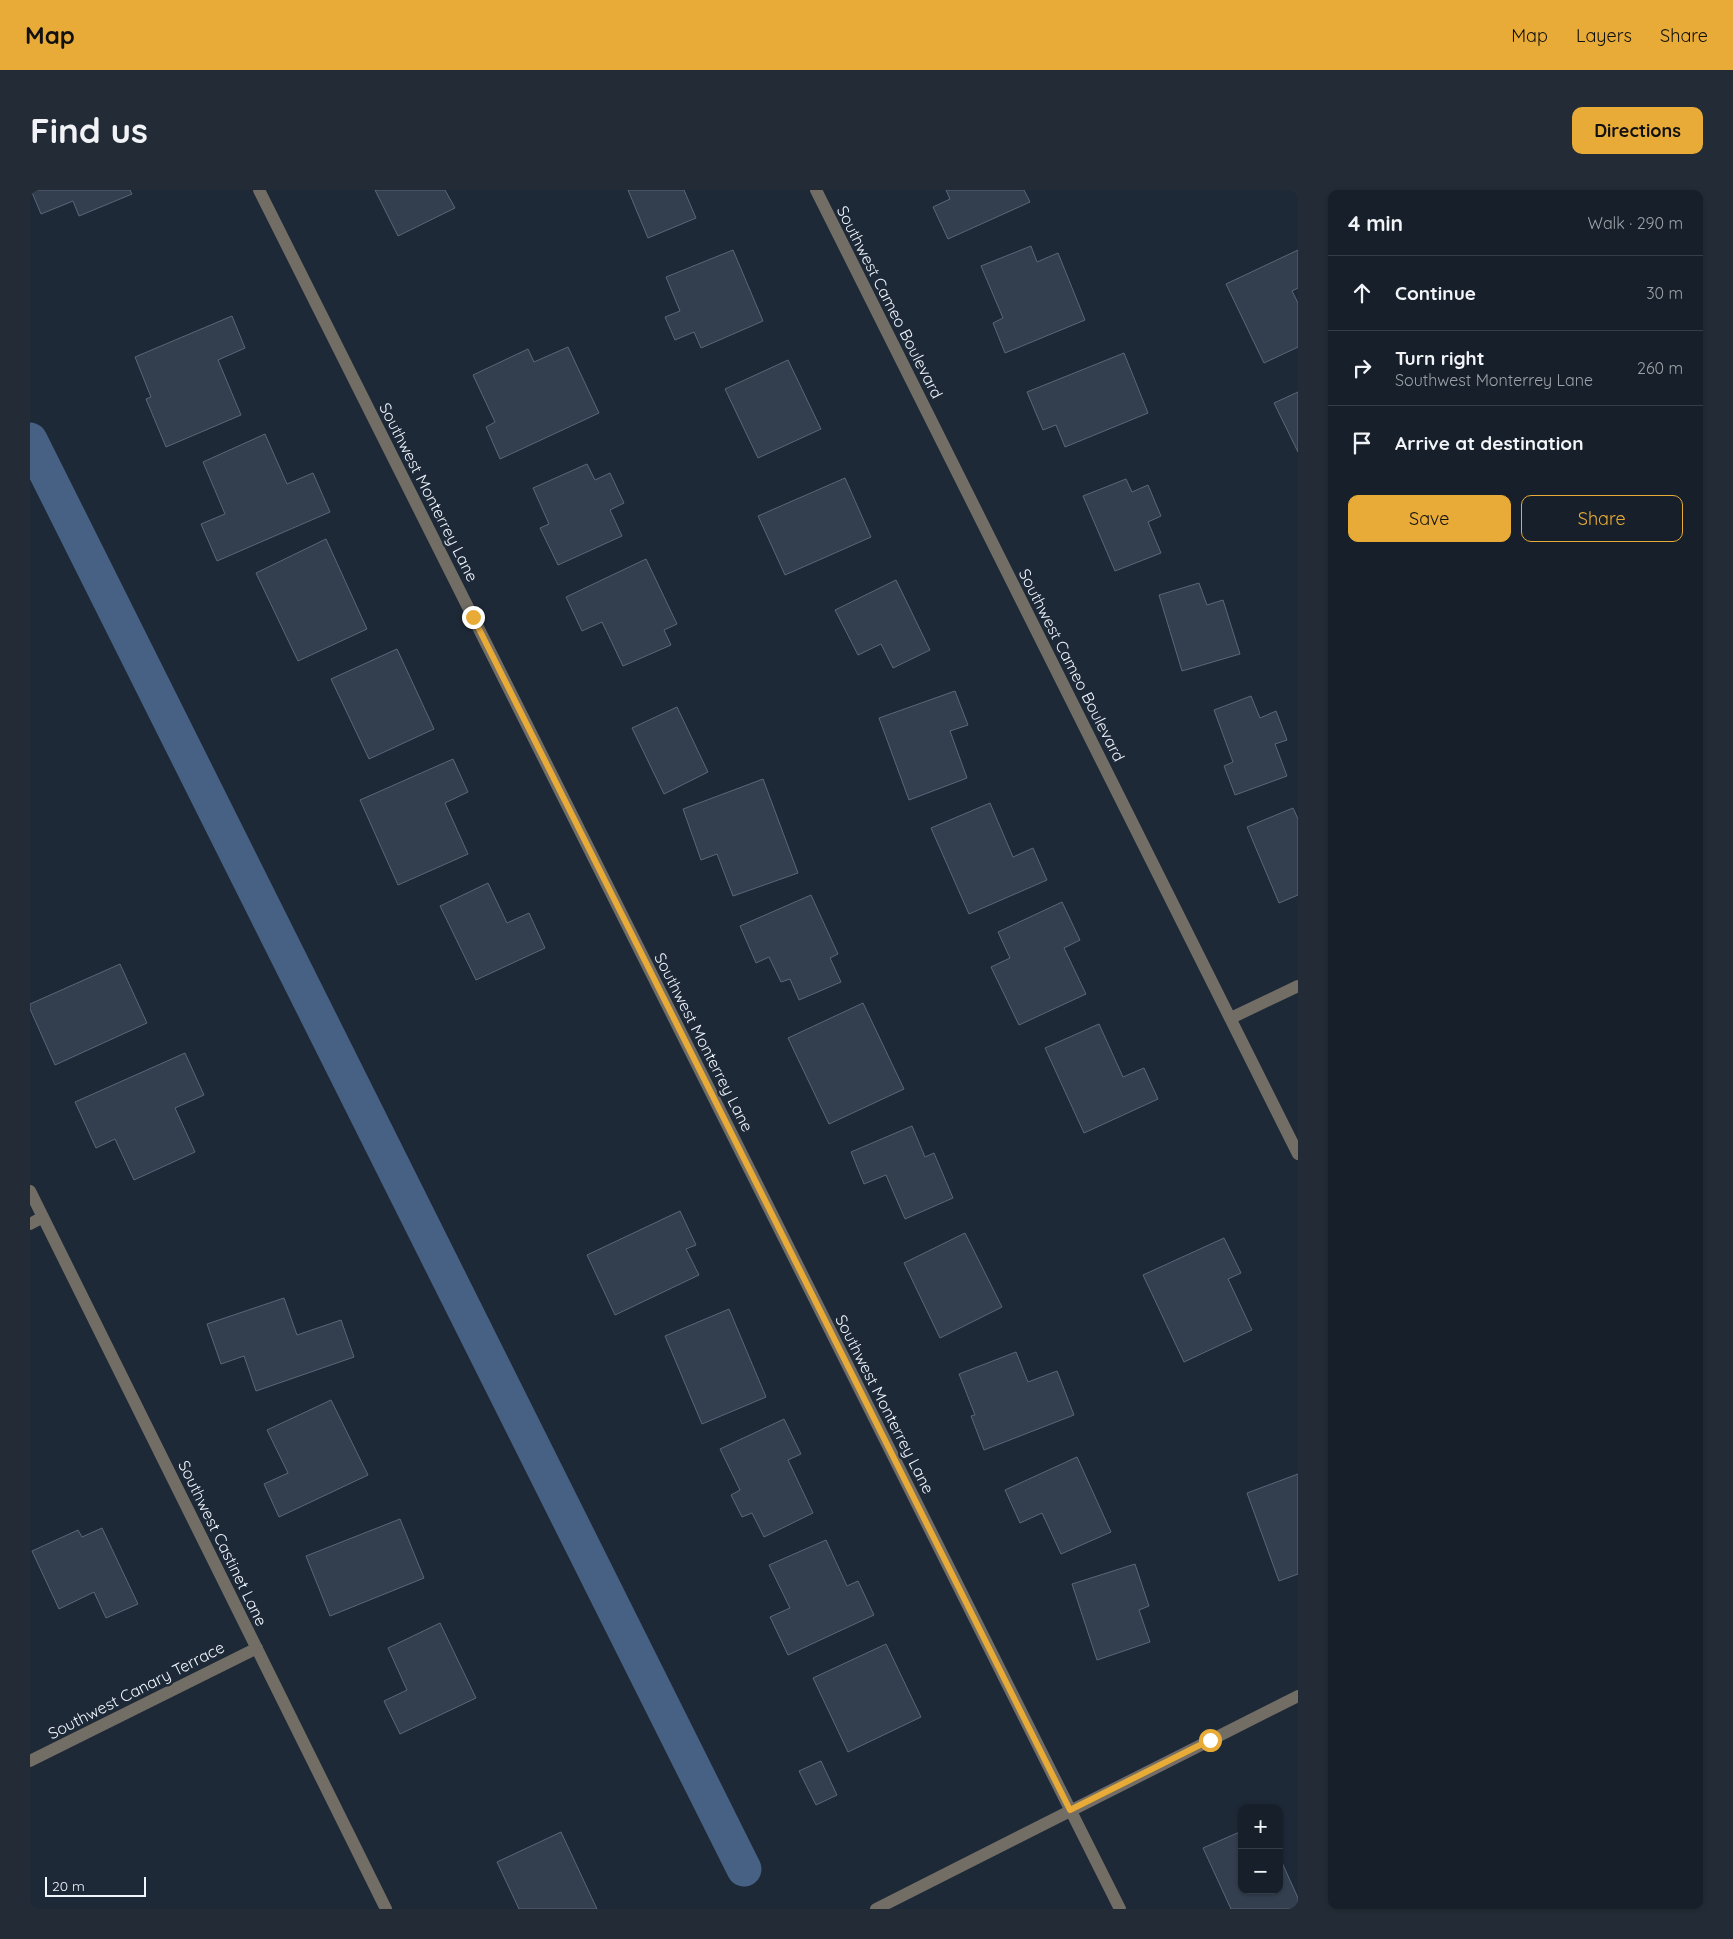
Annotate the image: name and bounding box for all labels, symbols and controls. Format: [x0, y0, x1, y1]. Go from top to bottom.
text: Map [25, 20, 75, 50]
text: Map [1511, 24, 1548, 47]
text: Layers [1576, 24, 1632, 47]
text: Share [1660, 24, 1708, 47]
button: Directions [1572, 107, 1703, 154]
text: Find us [30, 108, 148, 152]
street label: Southwest Cameo Boulevard [833, 202, 947, 402]
text: 4 min [1348, 210, 1403, 236]
text: Walk · 290 m [1588, 213, 1683, 233]
icon: ahead [1348, 279, 1376, 307]
text: Continue [1395, 281, 1476, 305]
text: 30 m [1646, 283, 1683, 303]
text: Turn right [1395, 346, 1484, 370]
icon: right [1348, 354, 1376, 382]
text: 260 m [1637, 358, 1683, 378]
text: Southwest Monterrey Lane [1395, 370, 1593, 390]
street label: Southwest Monterrey Lane [375, 399, 483, 585]
icon: arrive [1348, 429, 1376, 457]
text: Arrive at destination [1395, 431, 1584, 455]
button: Save [1348, 495, 1511, 542]
button: Share [1521, 495, 1683, 542]
street label: Southwest Cameo Boulevard [1015, 565, 1129, 765]
route end [462, 606, 485, 629]
street label: Southwest Monterrey Lane [650, 949, 758, 1135]
street label: Southwest Monterrey Lane [831, 1311, 939, 1497]
street label: Southwest Castinet Lane [174, 1457, 272, 1629]
street label: Southwest Canary Terrace [44, 1637, 228, 1743]
route start [1199, 1729, 1222, 1752]
map controls [1238, 1804, 1283, 1894]
button: + [1238, 1804, 1283, 1849]
button: − [1238, 1849, 1283, 1894]
scale bar [45, 1874, 146, 1897]
text: 20 m [52, 1877, 85, 1895]

